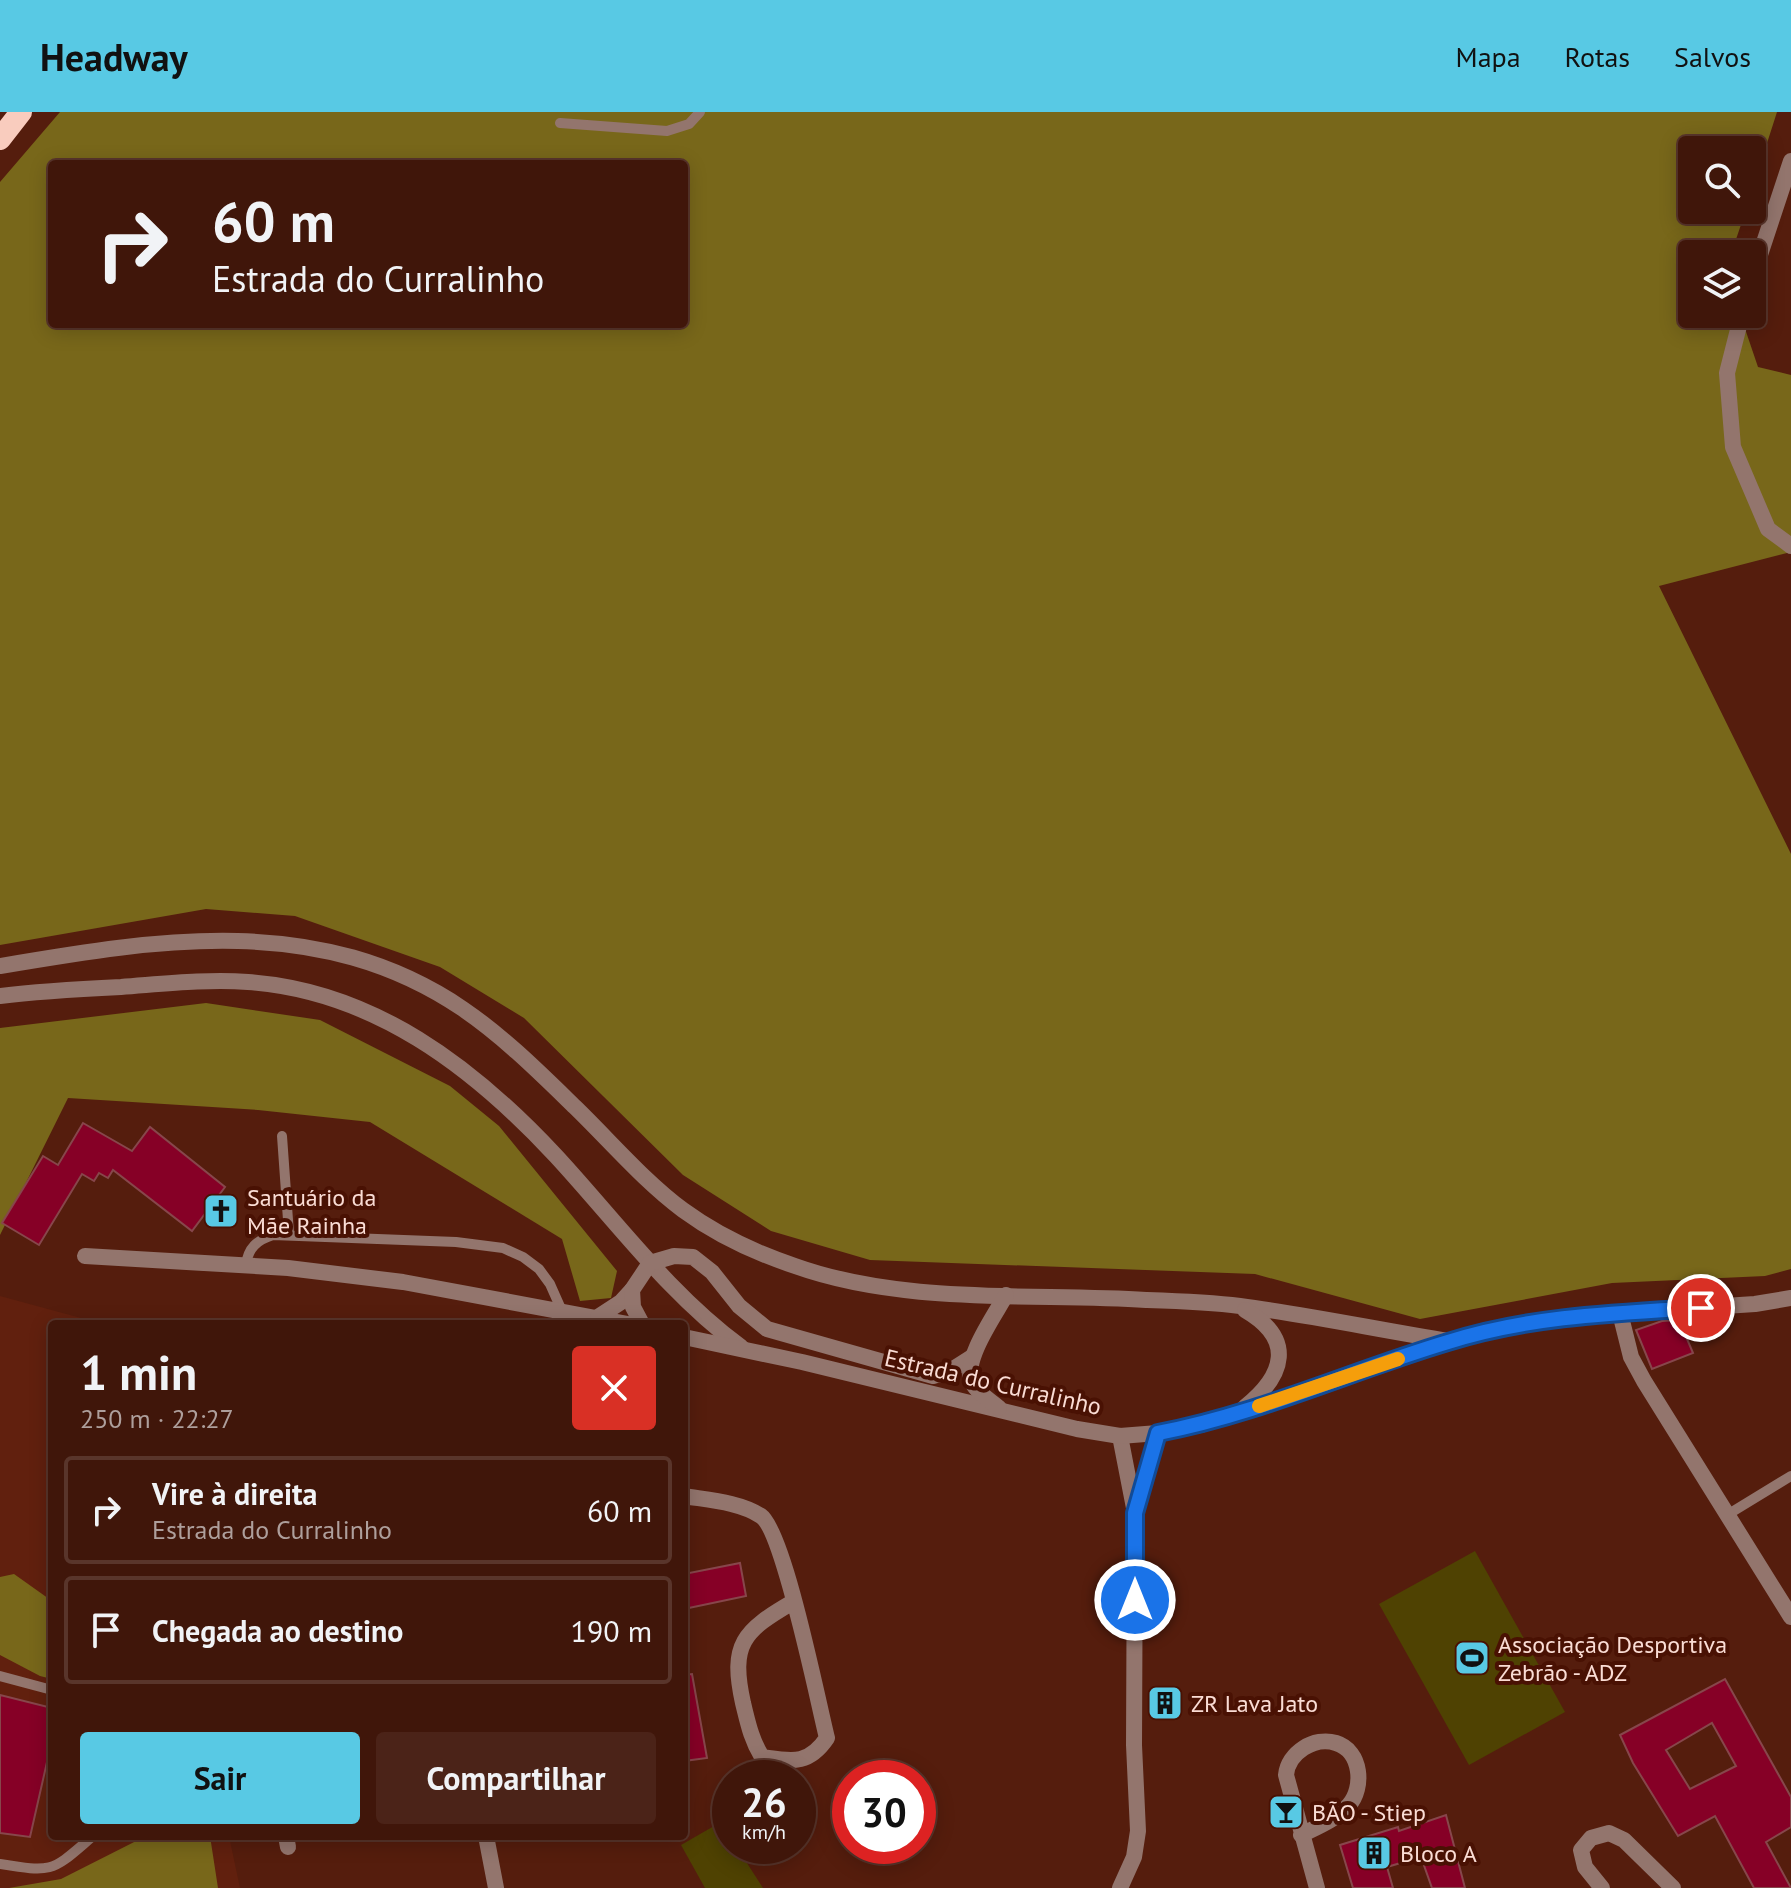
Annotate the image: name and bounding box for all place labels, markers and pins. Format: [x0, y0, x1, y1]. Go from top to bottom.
place label: Santuário da Mãe Rainha [247, 1182, 376, 1241]
church icon: Santuário da Mãe Rainha [202, 1192, 240, 1230]
pin [1667, 1274, 1735, 1342]
place label: Associação Desportiva Zebrão - ADZ [1498, 1629, 1727, 1688]
sports icon: Associação Desportiva Zebrão - ADZ [1453, 1639, 1491, 1677]
building icon: ZR Lava Jato [1146, 1684, 1184, 1722]
place label: ZR Lava Jato [1191, 1688, 1318, 1719]
bar icon: BÃO - Stiep [1267, 1793, 1305, 1831]
place label: BÃO - Stiep [1312, 1797, 1426, 1828]
building icon: Bloco A [1355, 1834, 1393, 1872]
place label: Bloco A [1400, 1838, 1477, 1869]

